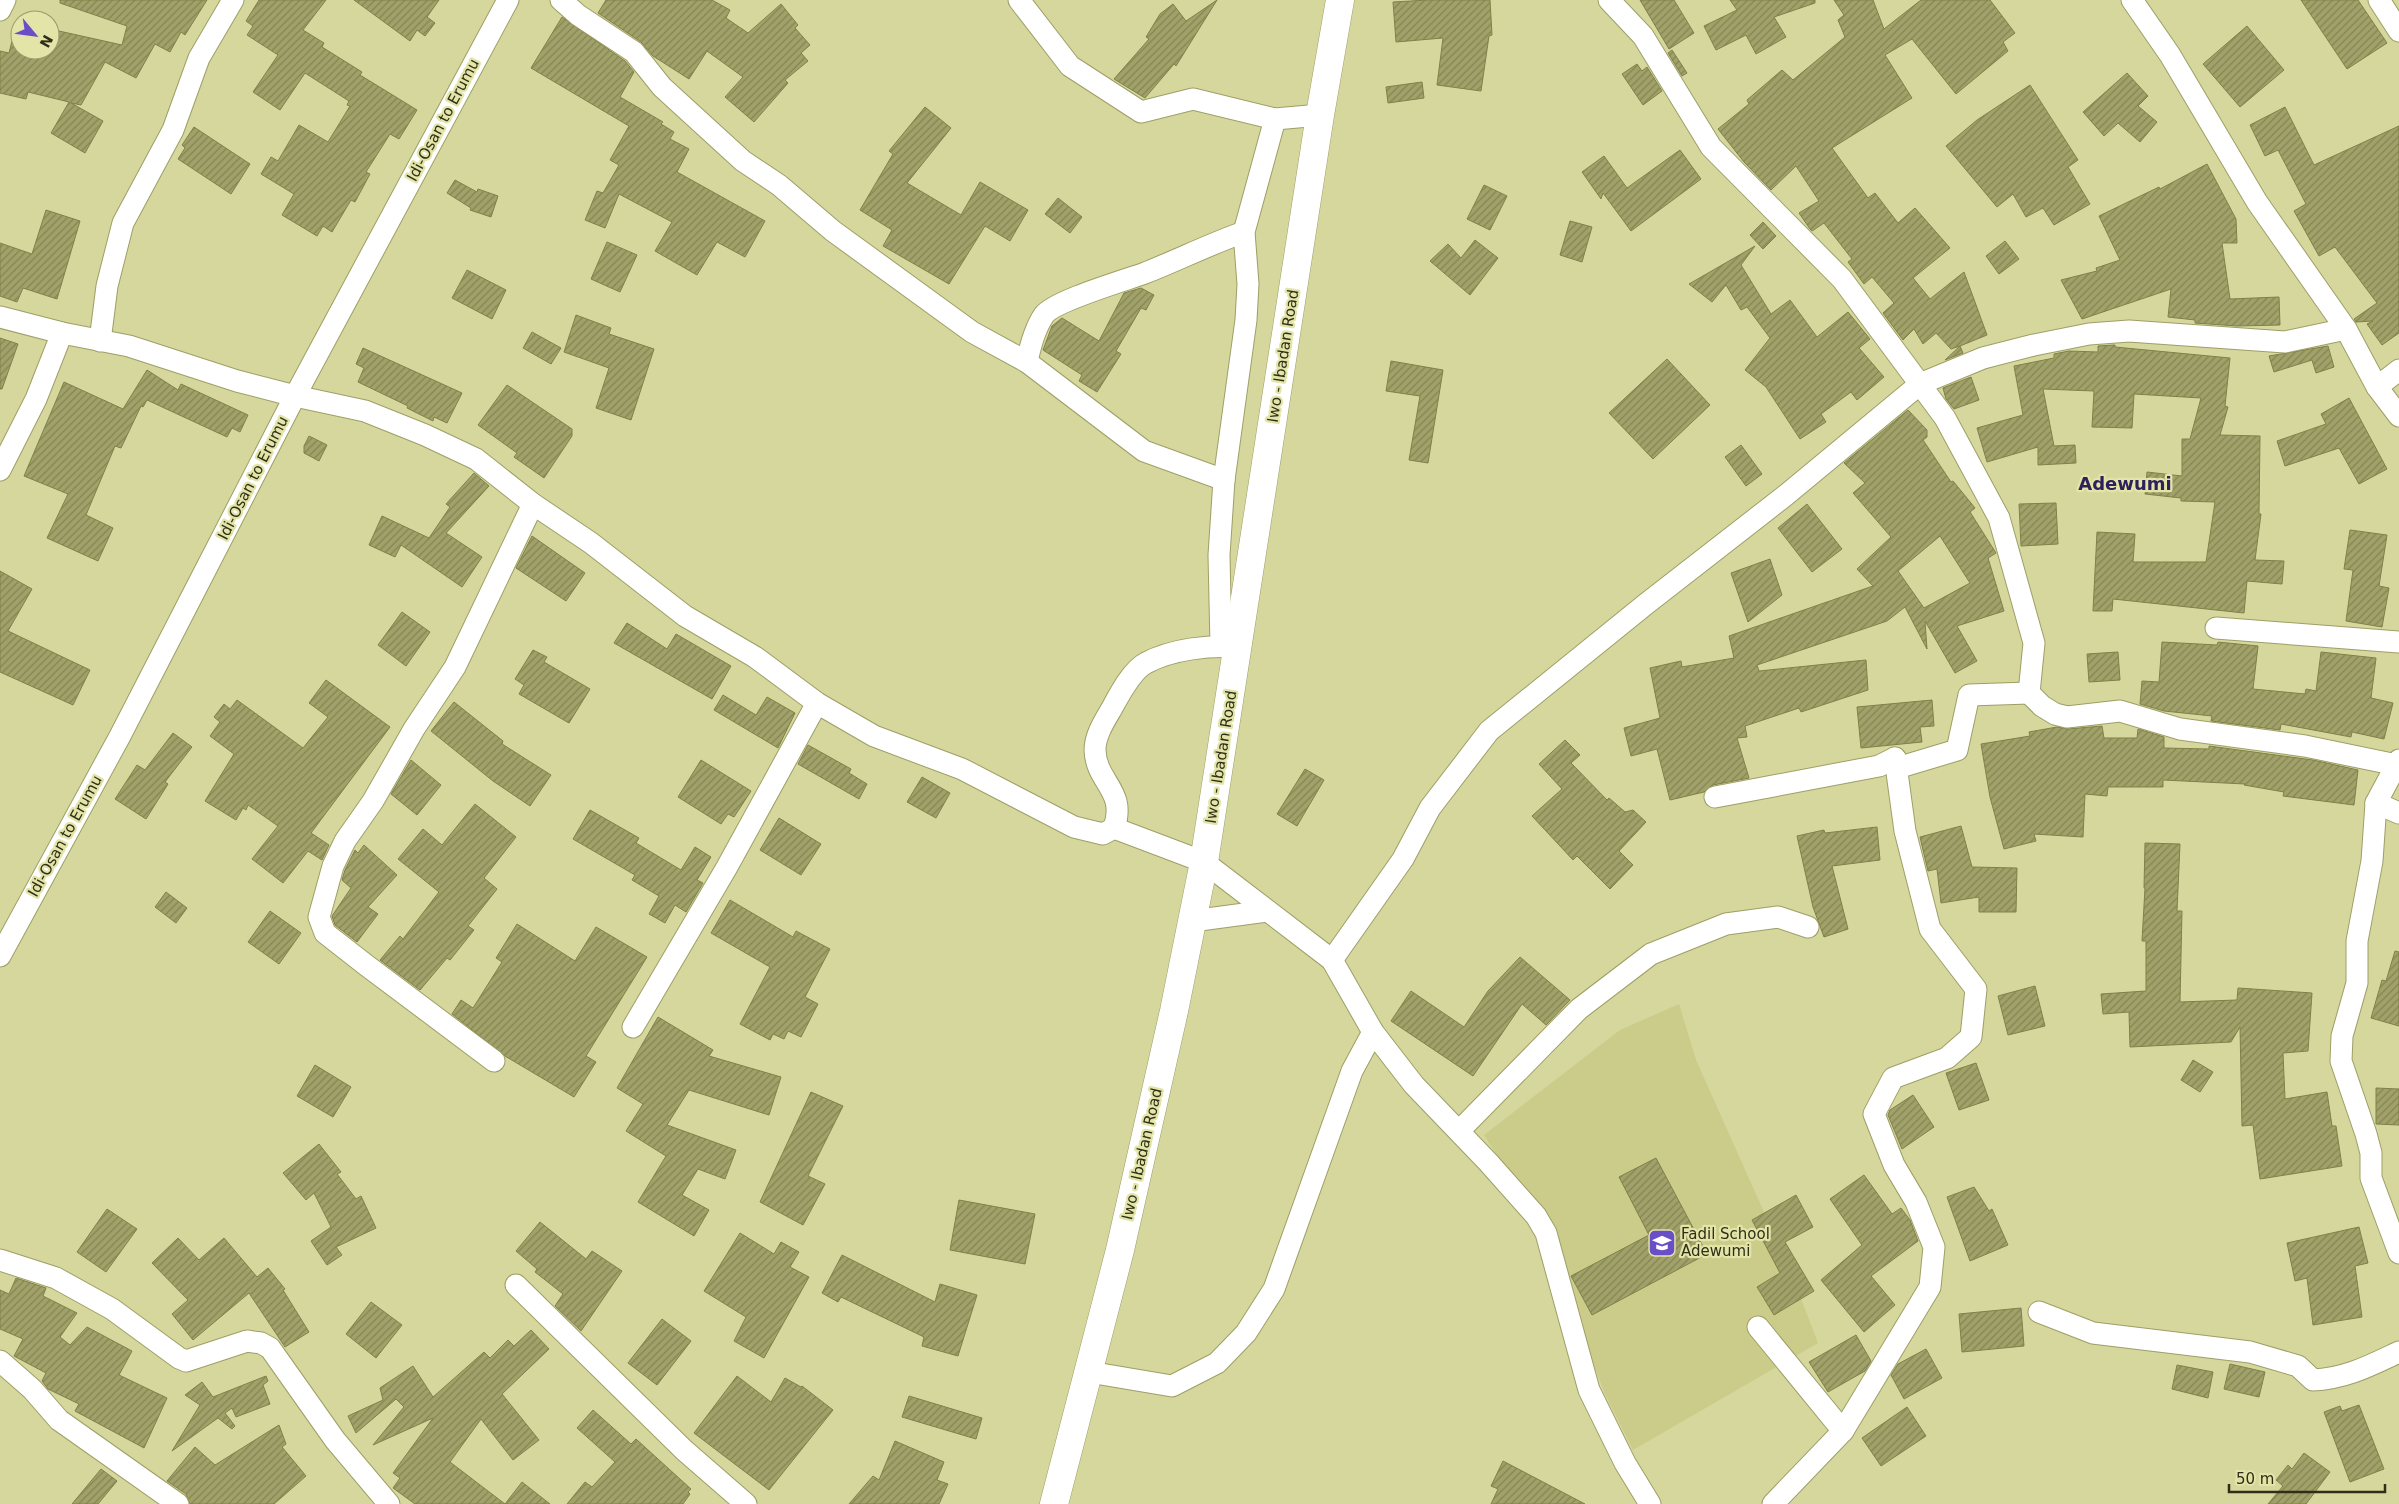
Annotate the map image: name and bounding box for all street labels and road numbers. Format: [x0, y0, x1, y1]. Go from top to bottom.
street label: Idi-Osan to Erumu [403, 56, 483, 184]
street label: Iwo - Ibadan Road [1264, 288, 1302, 424]
street label: Idi-Osan to Erumu [214, 413, 292, 543]
street label: Iwo - Ibadan Road [1202, 689, 1240, 825]
street label: Idi-Osan to Erumu [24, 772, 106, 900]
street label: Iwo - Ibadan Road [1118, 1086, 1166, 1222]

